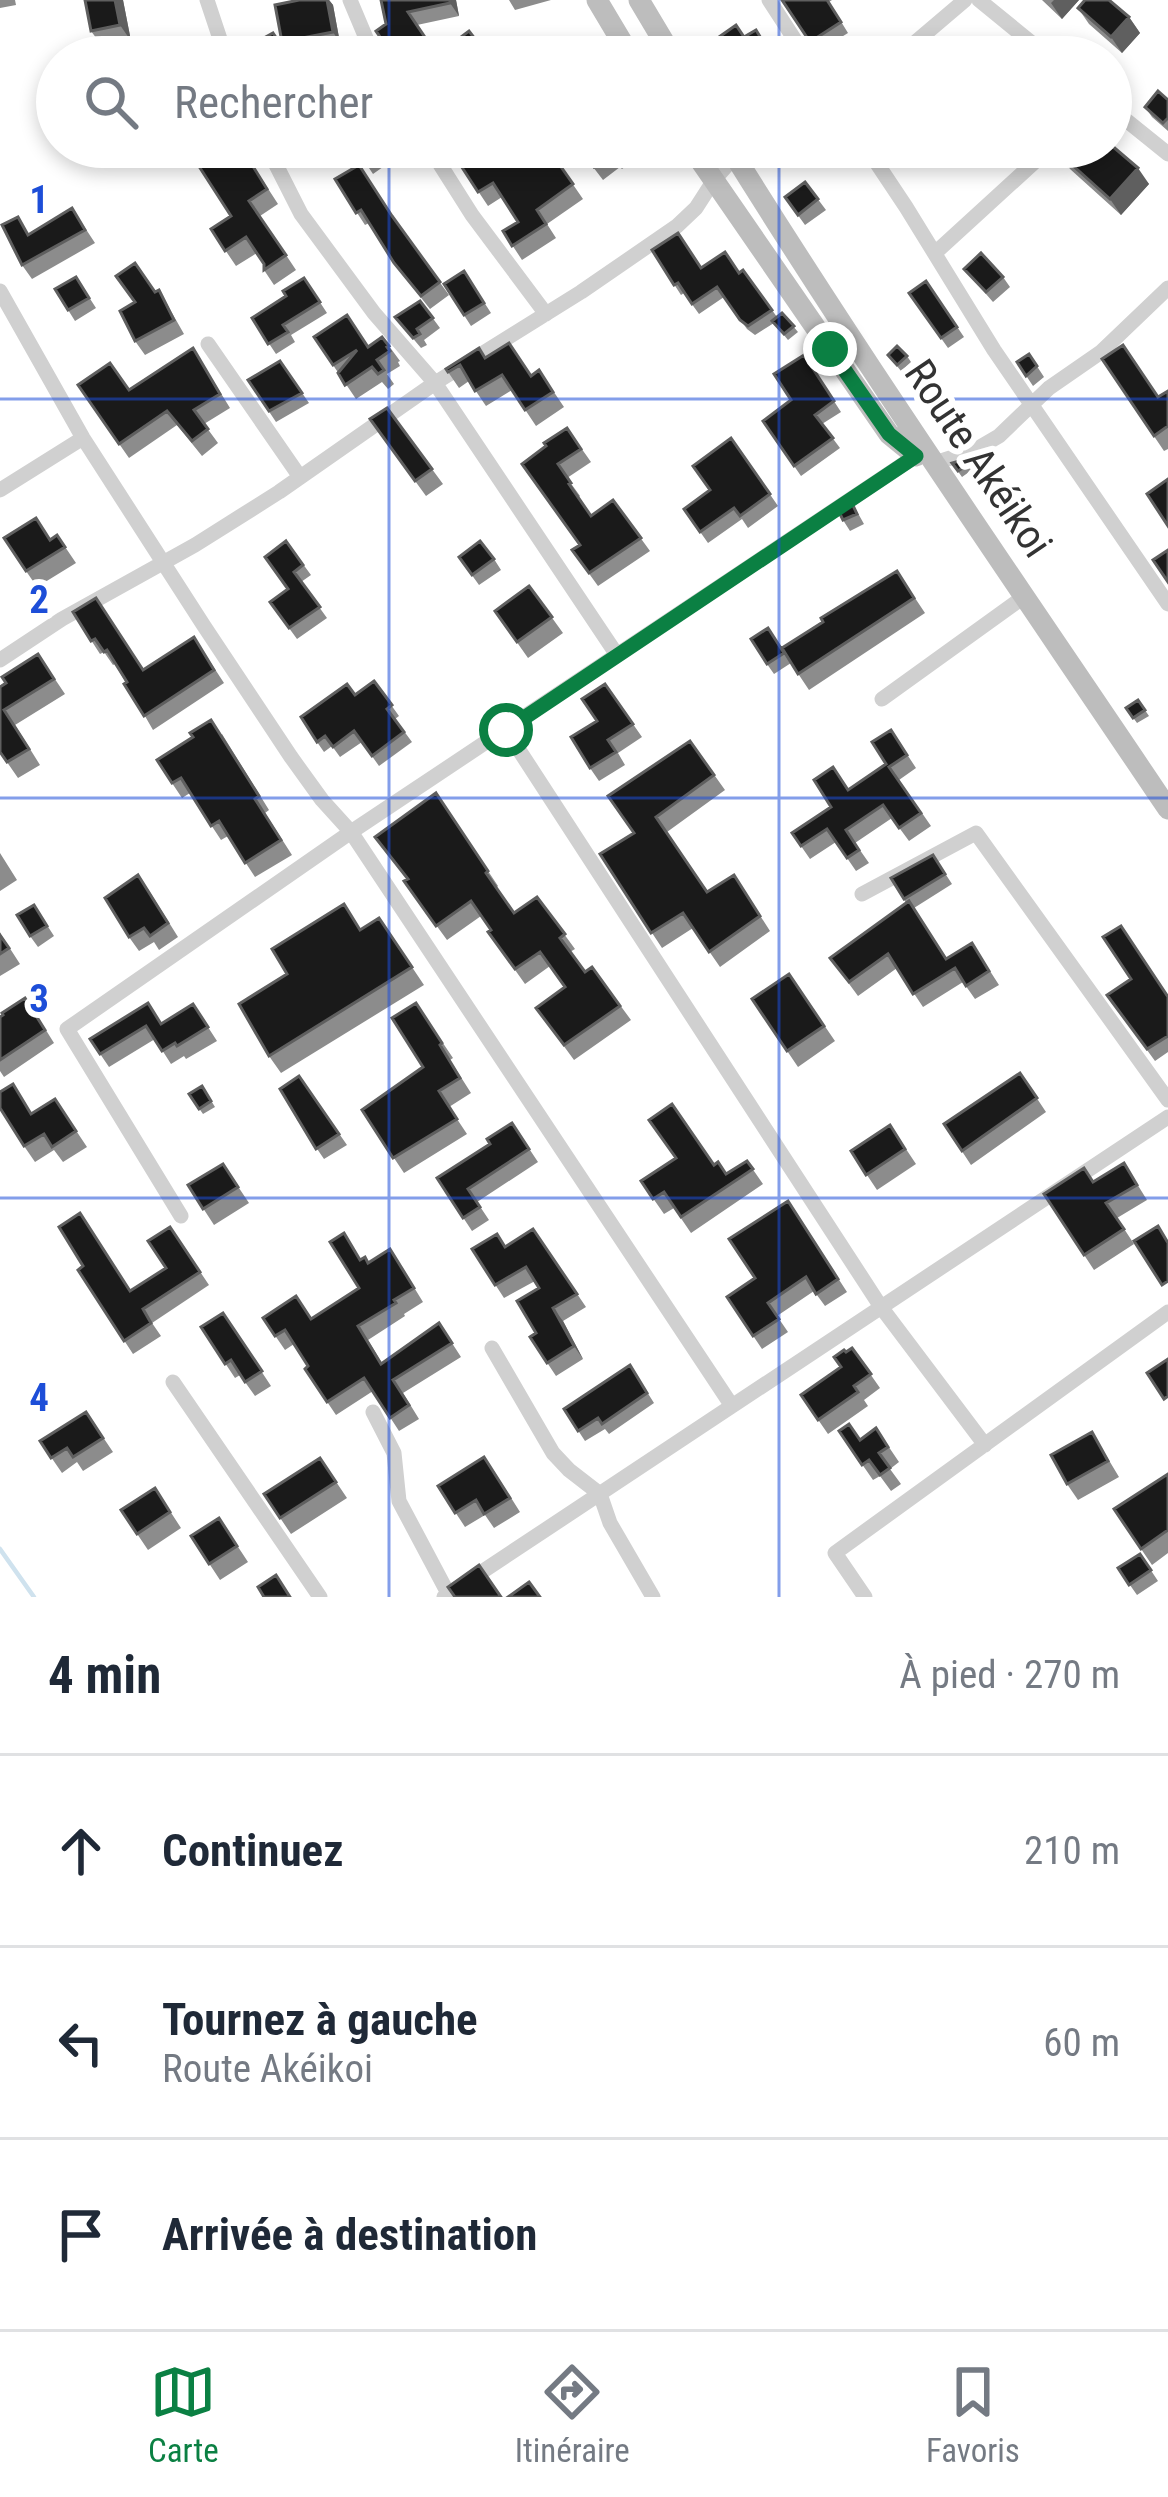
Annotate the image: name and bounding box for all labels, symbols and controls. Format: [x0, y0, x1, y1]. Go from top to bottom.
search box [36, 36, 1132, 168]
icon: search [78, 69, 144, 135]
text: Rechercher [174, 76, 373, 129]
text: 1 [29, 177, 49, 223]
route end [803, 322, 857, 376]
street label: Route Akéikoi [895, 350, 1062, 566]
text: 2 [29, 577, 49, 623]
route start [479, 703, 533, 757]
text: 3 [29, 976, 49, 1022]
text: 4 [29, 1375, 49, 1421]
text: 4 min [48, 1646, 161, 1705]
text: À pied · 270 m [899, 1652, 1120, 1698]
icon: ahead [48, 1818, 114, 1884]
text: Continuez [162, 1824, 343, 1877]
text: 210 m [1024, 1828, 1120, 1874]
text: Tournez à gauche [162, 1993, 478, 2046]
icon: left [48, 2010, 114, 2076]
text: 60 m [1043, 2020, 1120, 2066]
text: Route Akéikoi [162, 2046, 373, 2092]
icon: arrive [48, 2202, 114, 2268]
text: Arrivée à destination [162, 2208, 537, 2261]
tab: Carte [148, 2359, 219, 2470]
tab: Itinéraire [515, 2359, 630, 2470]
tab: Favoris [926, 2359, 1020, 2470]

